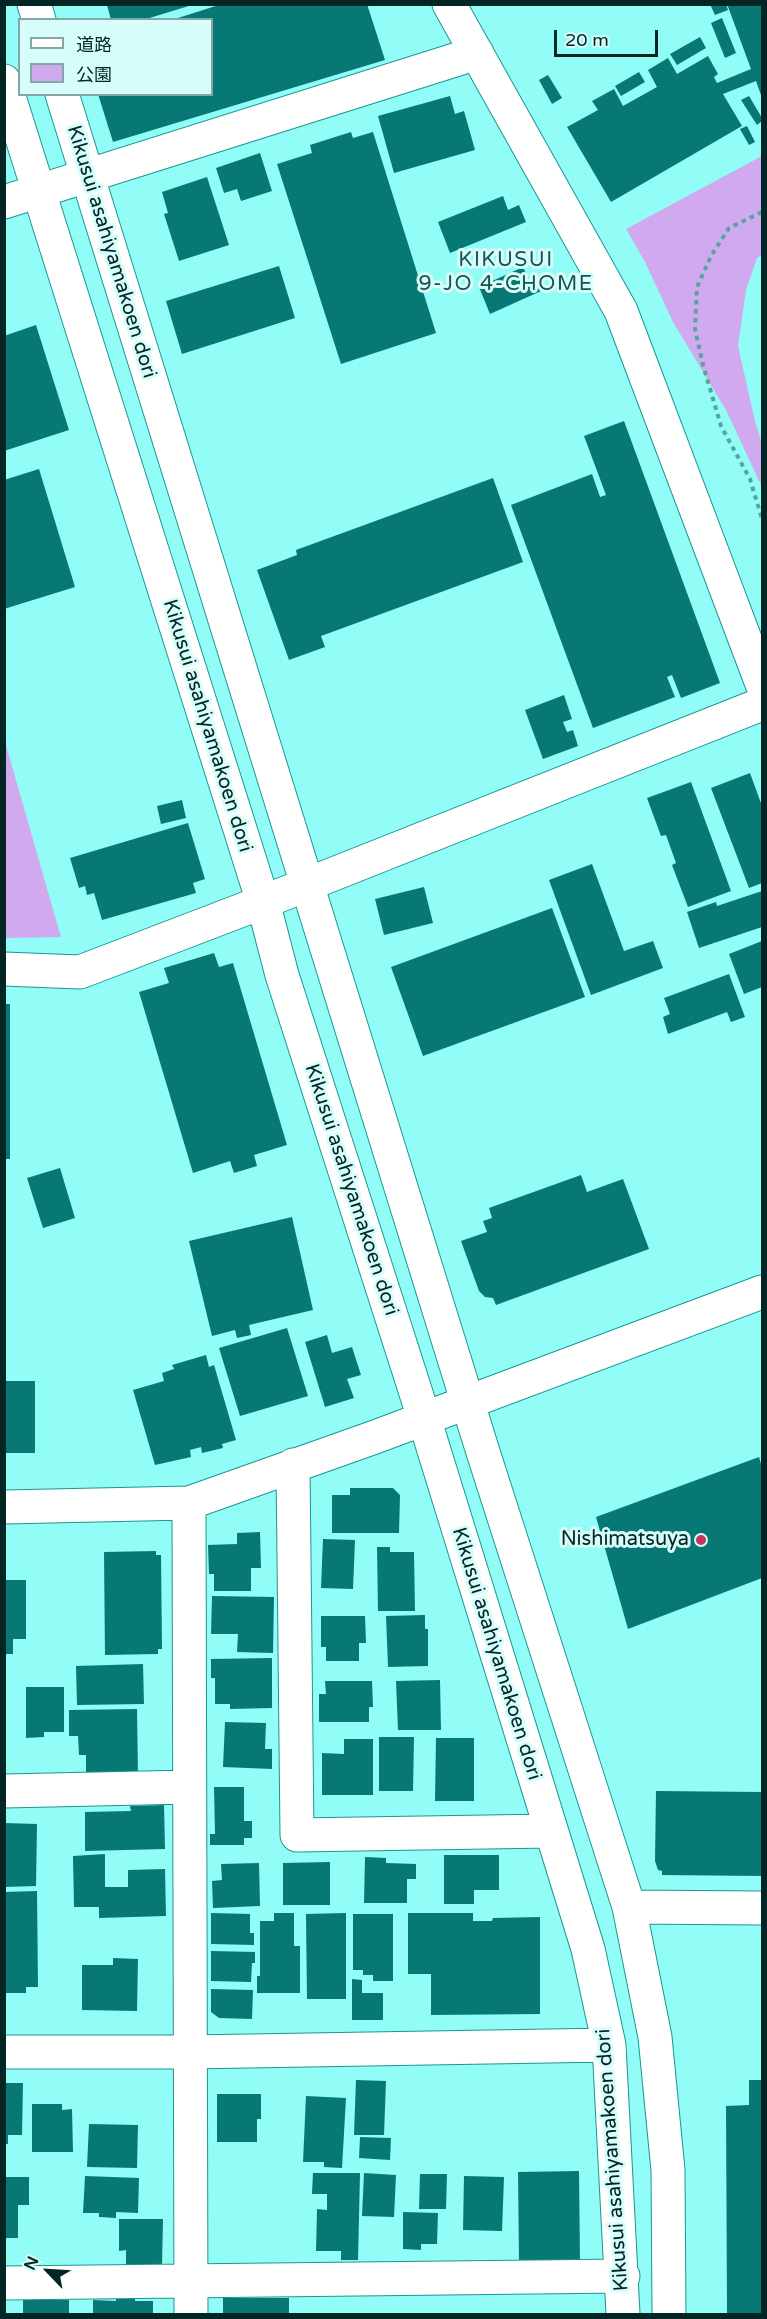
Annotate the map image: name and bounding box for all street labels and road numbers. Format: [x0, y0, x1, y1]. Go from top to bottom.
street label: Kikusui asahiyamakoen dori [61, 123, 161, 381]
street label: Kikusui asahiyamakoen dori [157, 597, 257, 855]
street label: Kikusui asahiyamakoen dori [299, 1061, 403, 1319]
street label: Kikusui asahiyamakoen dori [446, 1525, 546, 1783]
street label: Kikusui asahiyamakoen dori [592, 2028, 634, 2292]

